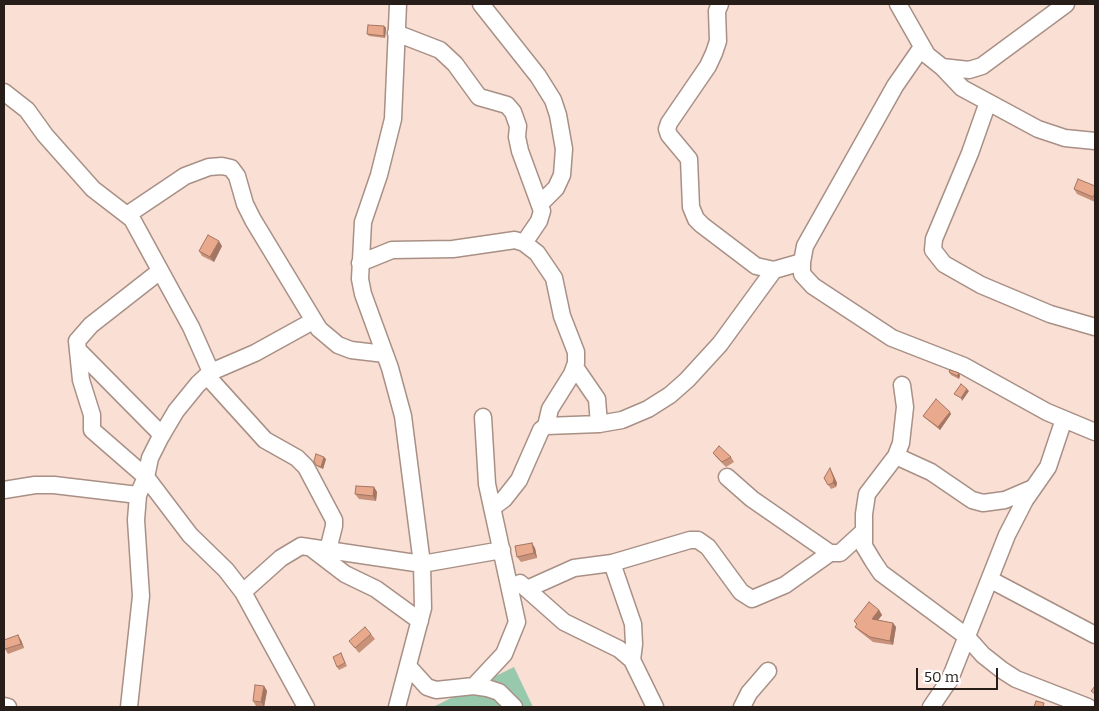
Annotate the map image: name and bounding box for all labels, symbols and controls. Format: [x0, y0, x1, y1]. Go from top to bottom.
scale bar [919, 658, 1002, 690]
text: 50 m [924, 668, 959, 686]

